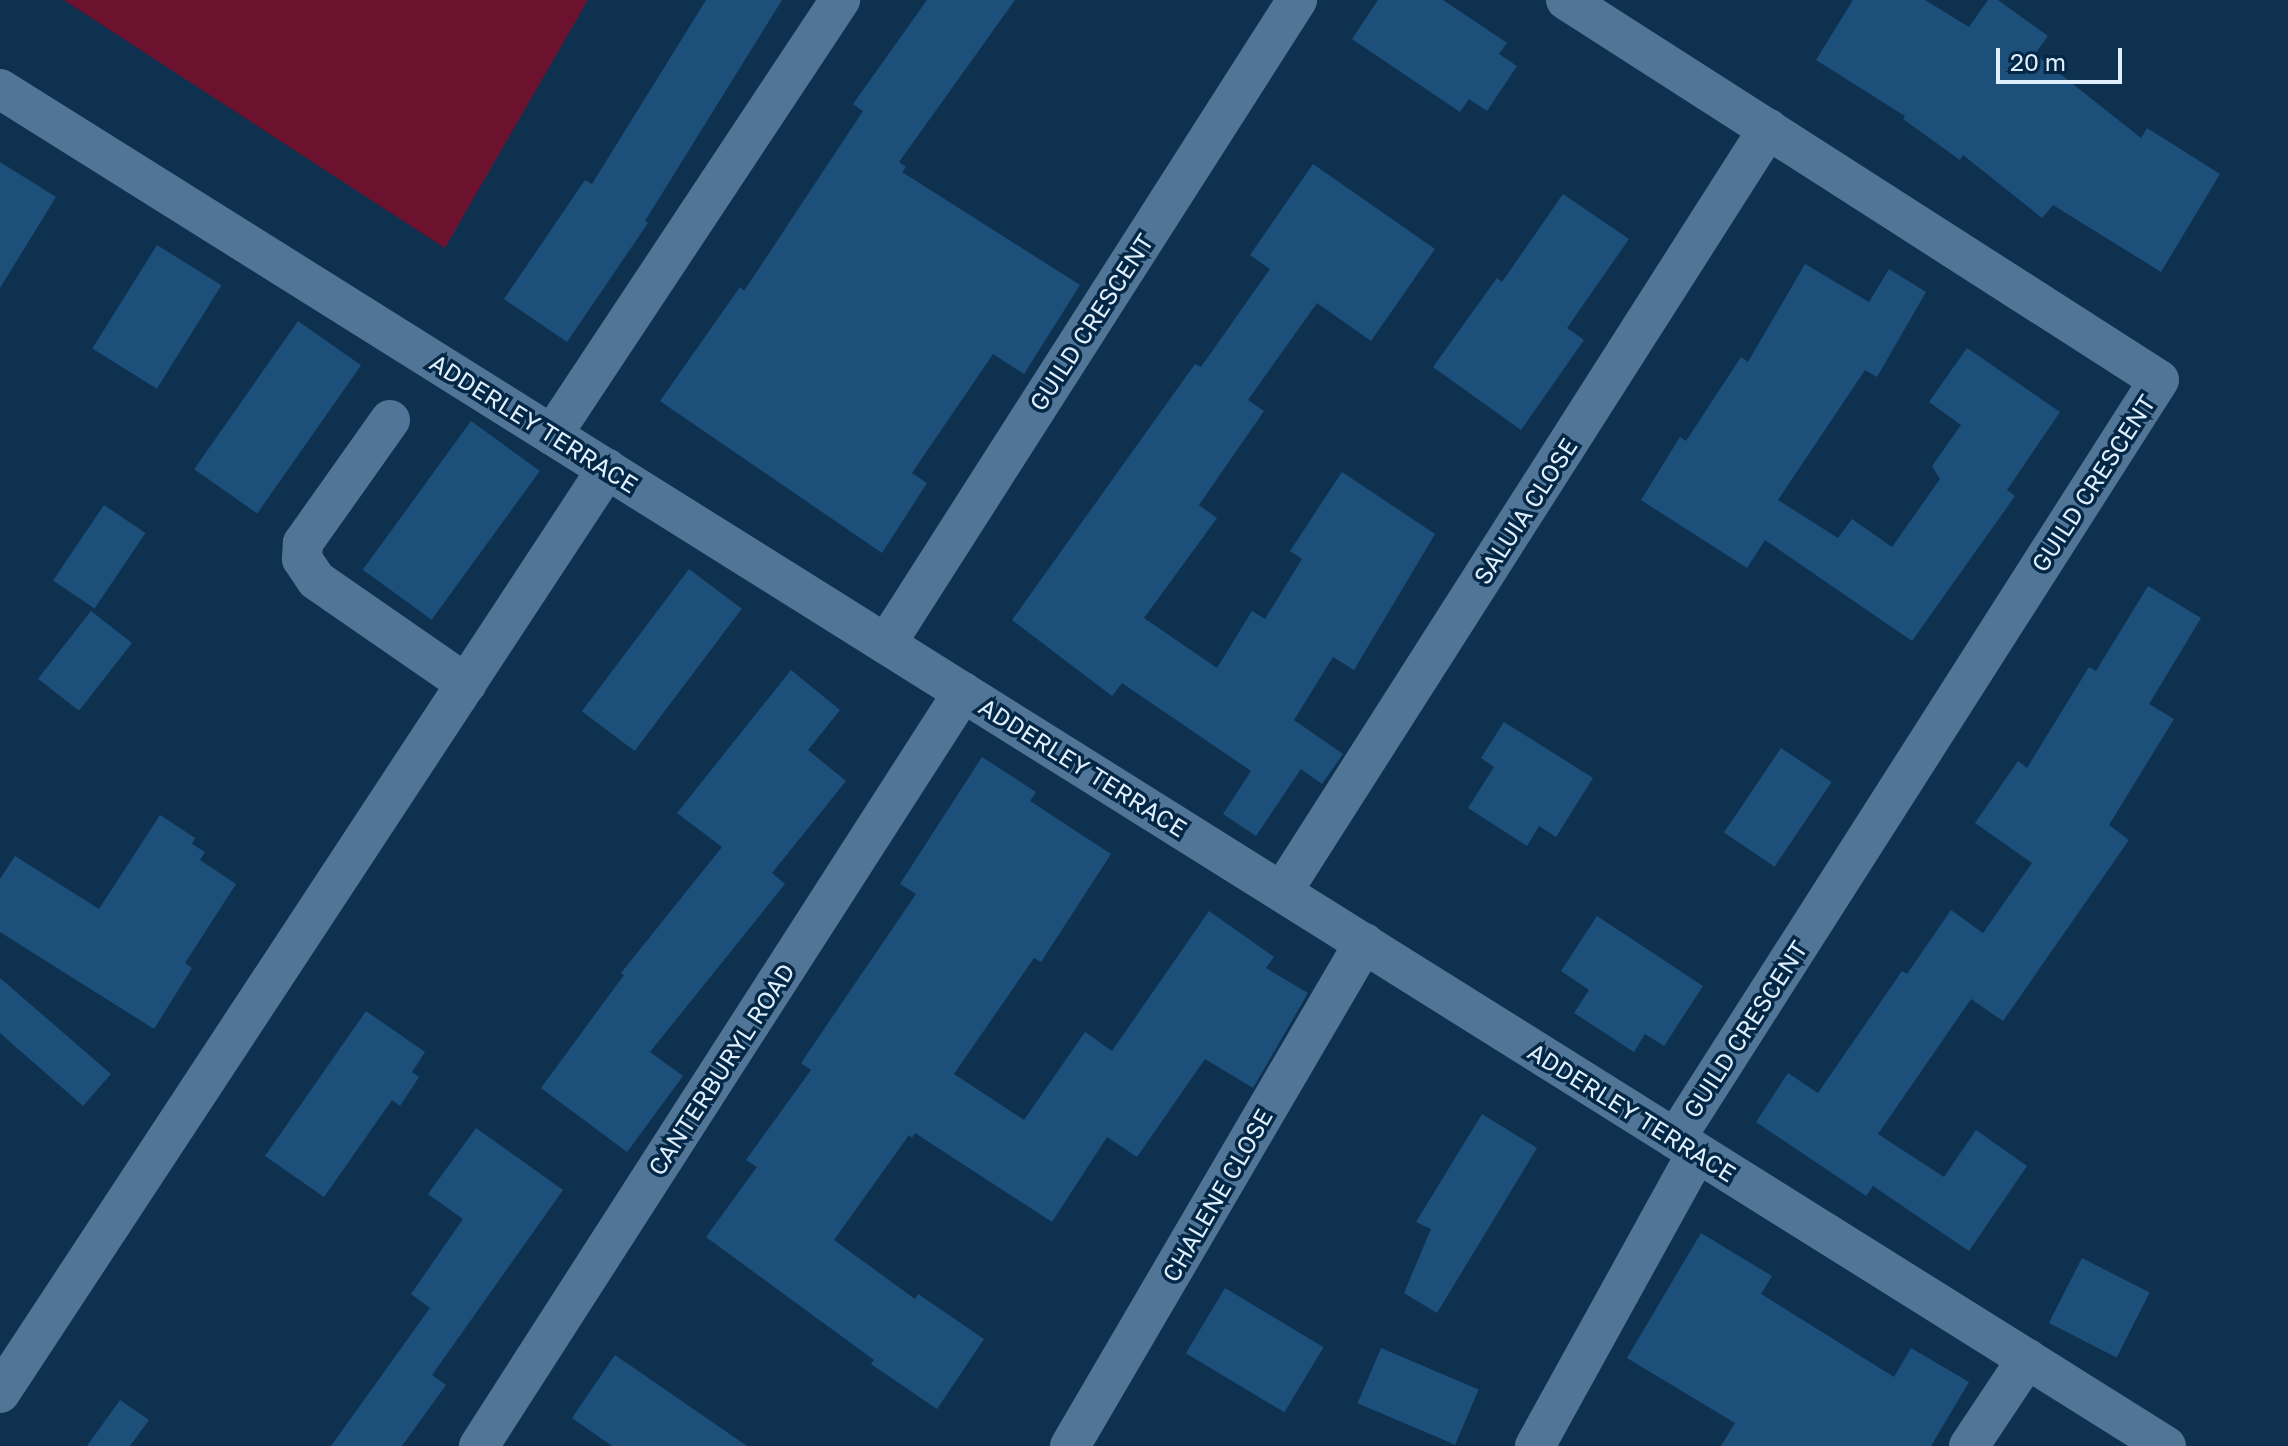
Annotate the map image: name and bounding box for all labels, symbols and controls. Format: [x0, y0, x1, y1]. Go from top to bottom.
scale bar [2000, 32, 2126, 82]
text: 20 m [2010, 47, 2066, 76]
street label: GUILD CRESCENT [1023, 228, 1159, 416]
street label: ADDERLEY TERRACE [425, 347, 643, 499]
street label: GUILD CRESCENT [2025, 389, 2161, 577]
street label: SALUIA CLOSE [1467, 433, 1583, 589]
street label: ADDERLEY TERRACE [974, 691, 1192, 843]
street label: GUILD CRESCENT [1677, 935, 1813, 1123]
street label: CANTERBURYL ROAD [642, 958, 800, 1180]
street label: ADDERLEY TERRACE [1523, 1036, 1741, 1188]
street label: CHALENE CLOSE [1156, 1104, 1278, 1286]

